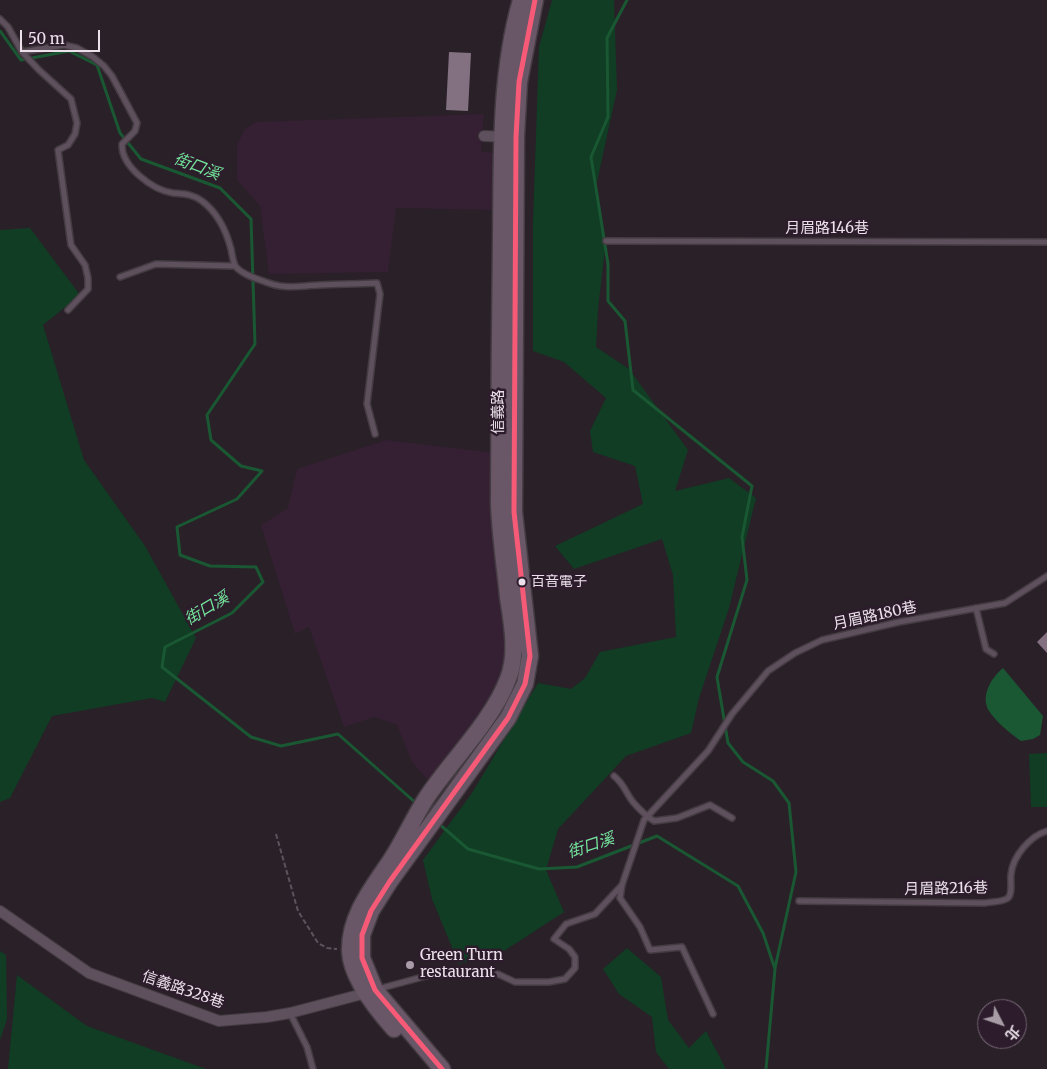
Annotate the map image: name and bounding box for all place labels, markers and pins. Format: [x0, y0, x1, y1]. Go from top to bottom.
place label: 百音電子 [531, 574, 587, 590]
marker: 百音電子 [517, 577, 527, 587]
place label: Green Turn restaurant [420, 947, 503, 982]
marker: Green Turn restaurant [404, 959, 416, 971]

